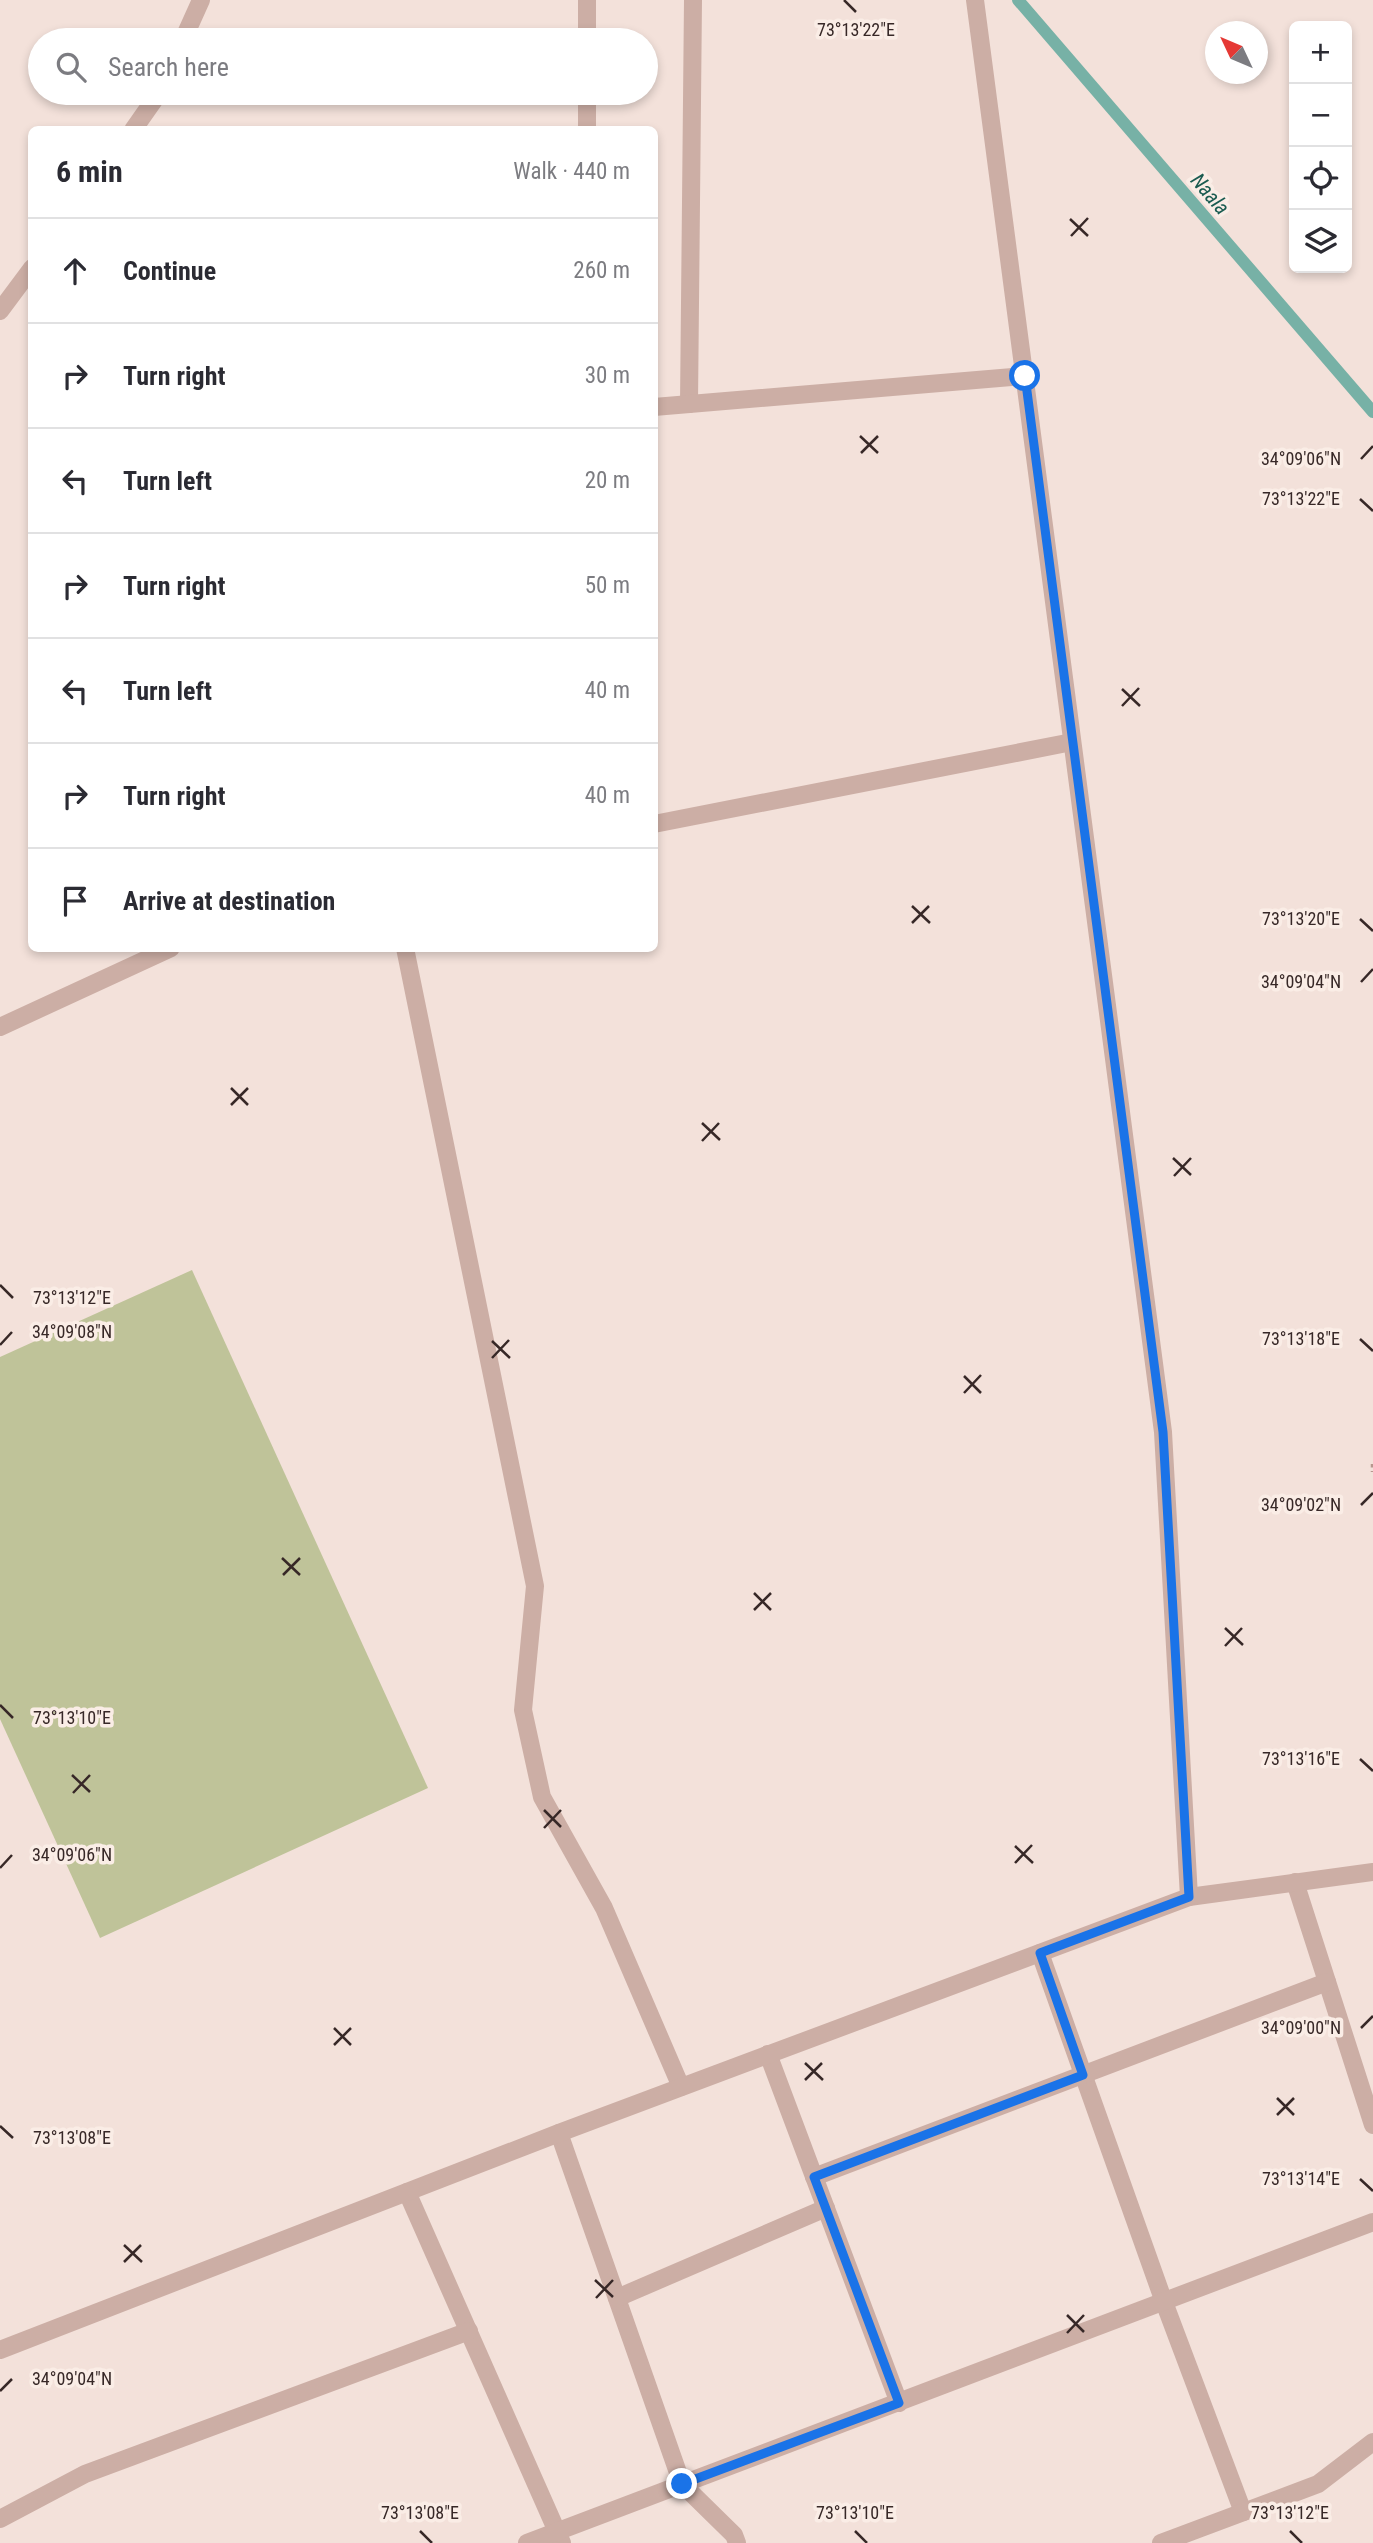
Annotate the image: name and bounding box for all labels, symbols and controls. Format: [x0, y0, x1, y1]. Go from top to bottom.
text: 73°13'22"E [817, 19, 895, 40]
north arrow [1205, 21, 1268, 84]
map controls [1289, 21, 1352, 273]
button: + [1289, 21, 1352, 84]
search box [28, 28, 658, 105]
icon: search [52, 48, 90, 86]
text: Search here [108, 52, 229, 82]
button: − [1289, 84, 1352, 147]
button: locate [1289, 147, 1352, 210]
text: 6 min [56, 154, 123, 189]
text: Walk · 440 m [513, 158, 630, 185]
water label: Naala [1186, 169, 1234, 219]
button: layers [1289, 210, 1352, 273]
icon: ahead [56, 252, 94, 290]
text: Continue [123, 256, 216, 286]
text: 260 m [573, 257, 630, 284]
icon: right [56, 357, 94, 395]
route start [1009, 360, 1040, 391]
text: Turn right [123, 361, 225, 391]
text: 30 m [585, 362, 630, 389]
text: 34°09'06"N [1261, 448, 1341, 469]
icon: left [56, 462, 94, 500]
text: Turn left [123, 466, 212, 496]
text: 20 m [585, 467, 630, 494]
text: 73°13'22"E [1262, 488, 1340, 509]
icon: right [56, 567, 94, 605]
text: Turn right [123, 571, 225, 601]
text: 50 m [585, 572, 630, 599]
icon: left [56, 672, 94, 710]
text: Turn left [123, 676, 212, 706]
text: 40 m [585, 677, 630, 704]
icon: right [56, 777, 94, 815]
text: Turn right [123, 781, 225, 811]
text: 40 m [585, 782, 630, 809]
icon: arrive [56, 882, 94, 920]
text: Arrive at destination [123, 886, 335, 916]
text: 73°13'20"E [1262, 908, 1340, 929]
text: 34°09'04"N [1261, 971, 1341, 992]
text: 73°13'12"E [33, 1287, 111, 1308]
text: 34°09'08"N [32, 1321, 112, 1342]
text: 73°13'18"E [1262, 1328, 1340, 1349]
text: 34°09'02"N [1261, 1494, 1341, 1515]
text: 73°13'10"E [33, 1707, 111, 1728]
text: 73°13'16"E [1262, 1748, 1340, 1769]
text: 34°09'06"N [32, 1844, 112, 1865]
text: 34°09'00"N [1261, 2017, 1341, 2038]
text: 73°13'08"E [33, 2127, 111, 2148]
text: 73°13'14"E [1262, 2168, 1340, 2189]
text: 34°09'04"N [32, 2368, 112, 2389]
route end [666, 2468, 697, 2499]
text: 73°13'08"E [381, 2502, 459, 2523]
text: 73°13'10"E [816, 2502, 894, 2523]
text: 73°13'12"E [1251, 2502, 1329, 2523]

